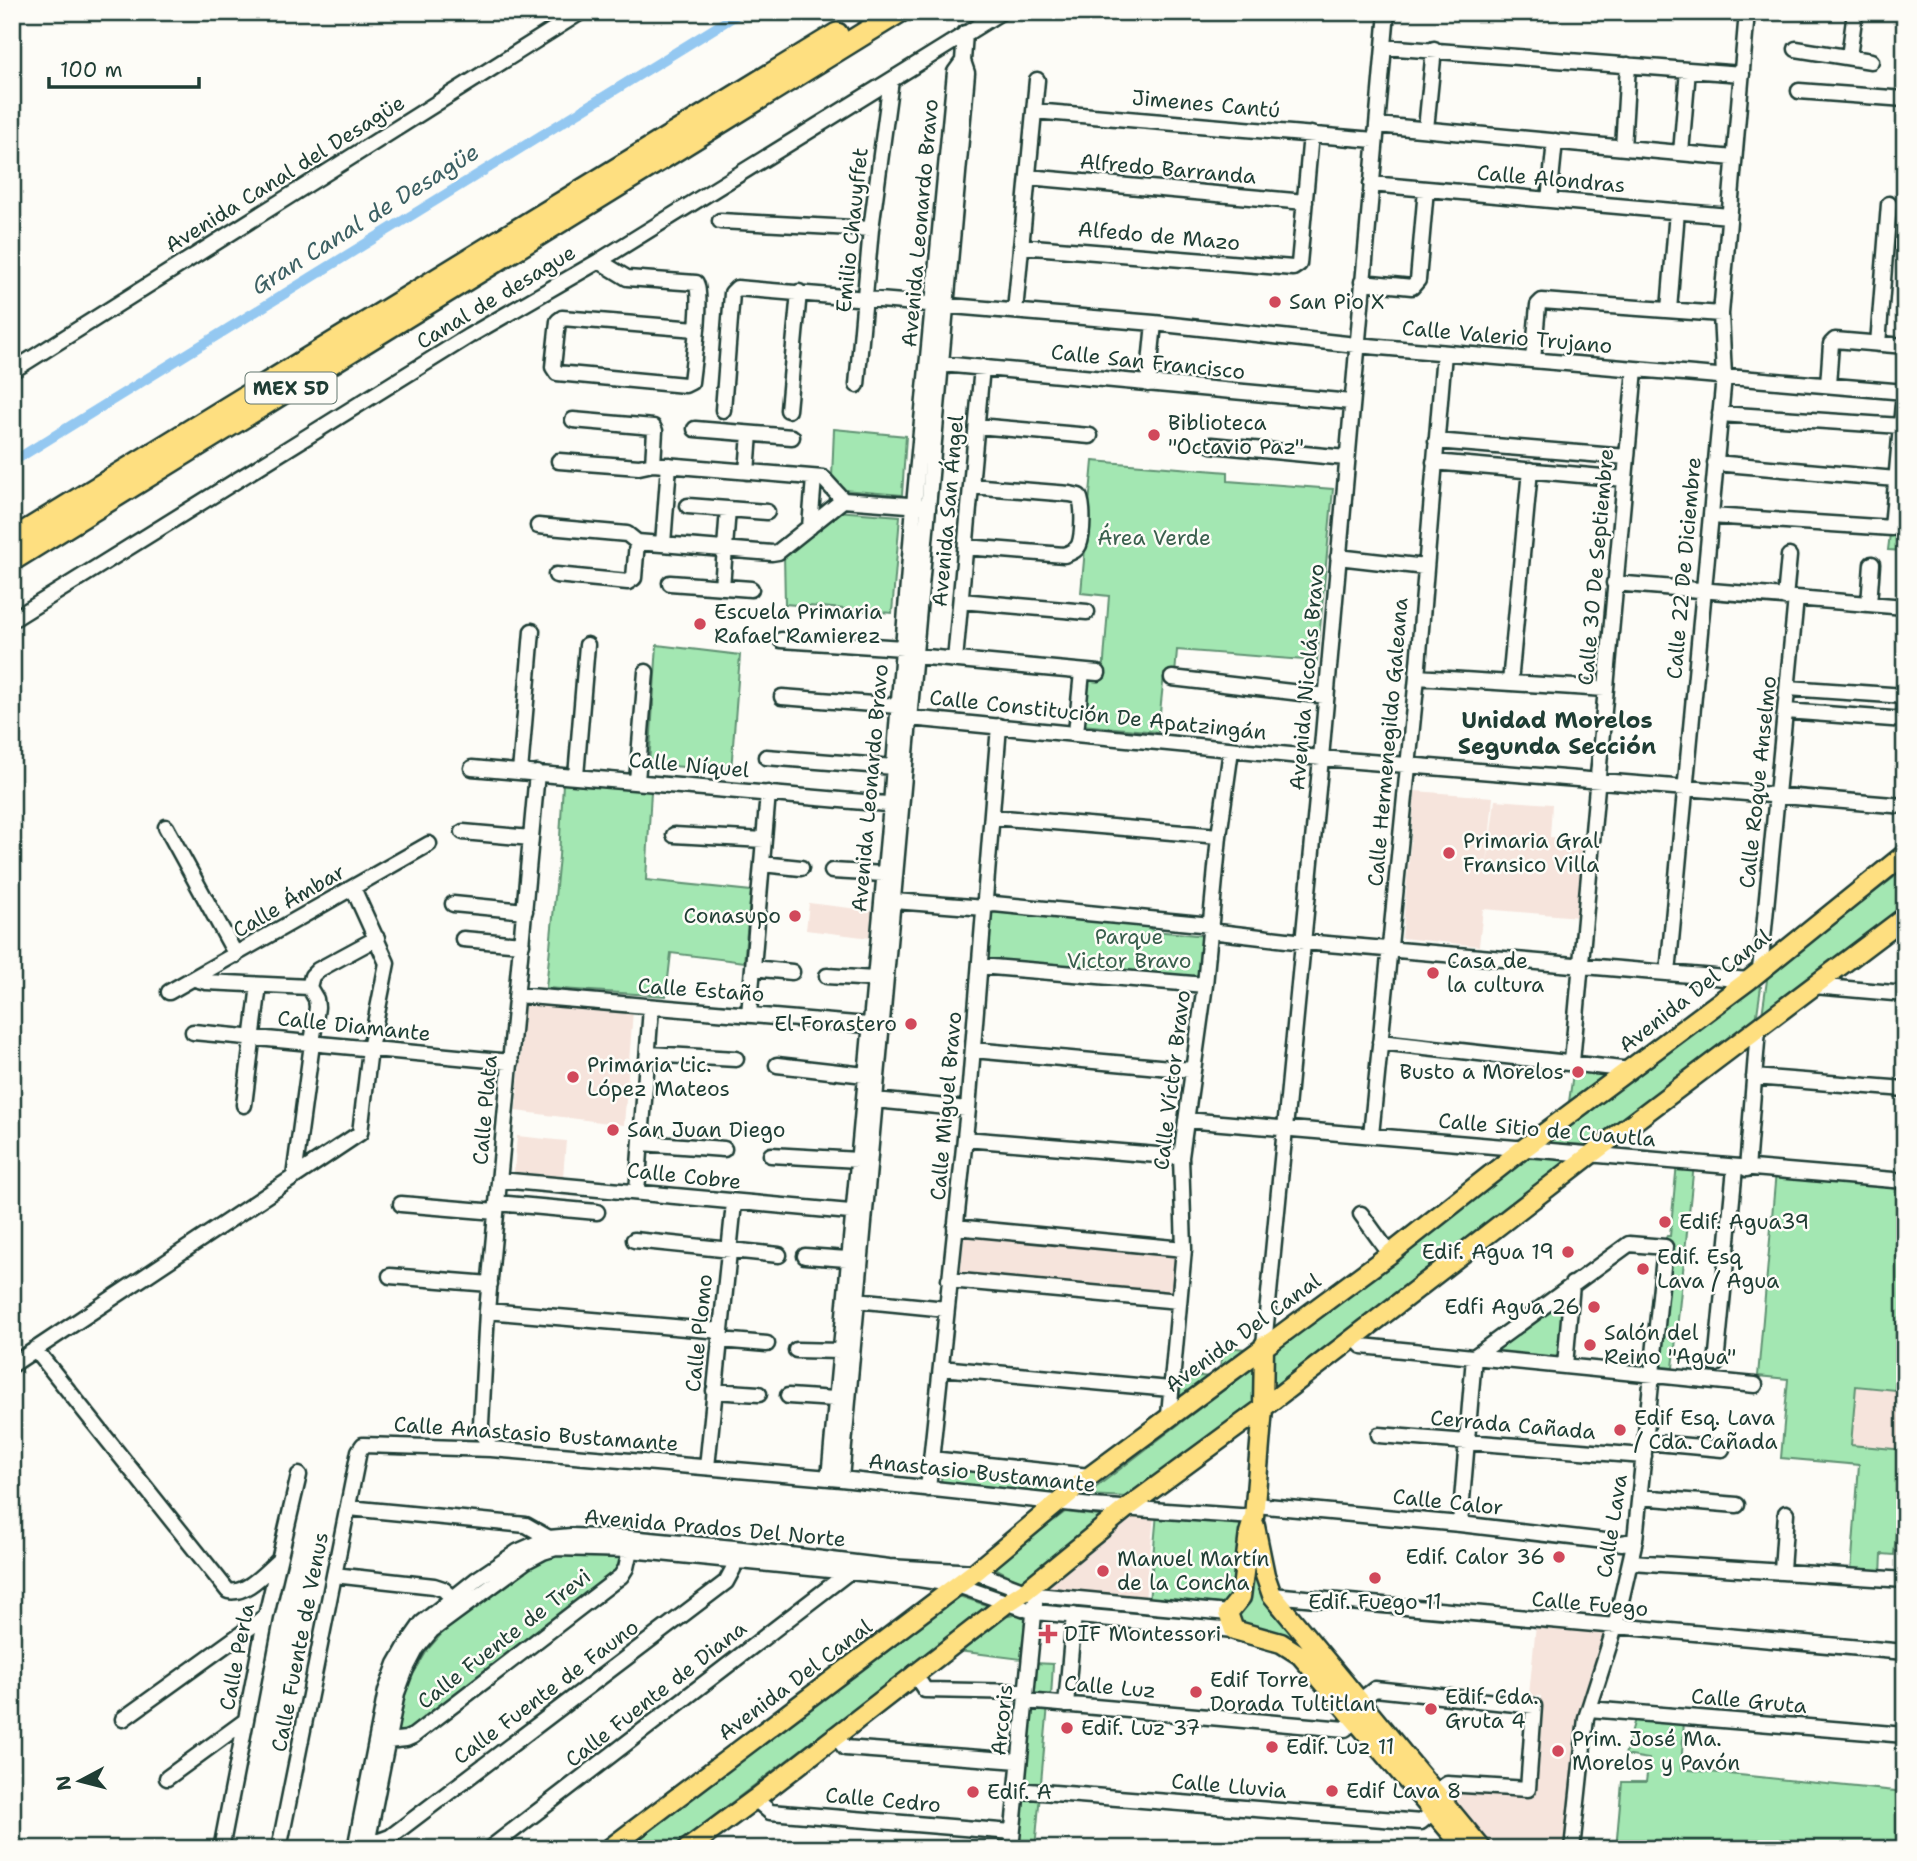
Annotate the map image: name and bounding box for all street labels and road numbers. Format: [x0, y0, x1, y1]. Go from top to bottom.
street label: Jimenes Cantú [1131, 84, 1281, 124]
street label: Avenida Canal del Desagüe [160, 89, 410, 259]
street label: Avenida Leonardo Bravo [895, 98, 945, 348]
street label: Emilio Chauyffet [829, 146, 875, 314]
street label: Alfredo Barranda [1079, 147, 1257, 191]
street label: Calle Alondras [1476, 159, 1626, 199]
street label: Alfedo de Mazo [1077, 215, 1241, 257]
street label: Canal de desague [411, 238, 581, 356]
street label: Calle Valerio Trujano [1401, 314, 1613, 360]
street label: Calle San Francisco [1050, 338, 1246, 386]
road number: MEX 5D [246, 372, 336, 404]
street label: Avenida San Ángel [925, 413, 970, 608]
street label: Calle 30 De Septiembre [1572, 447, 1620, 687]
street label: Calle 22 De Diciembre [1660, 456, 1708, 680]
street label: Avenida Nicolás Bravo [1283, 562, 1331, 792]
street label: Calle Hermenegildo Galeana [1361, 596, 1415, 888]
street label: Avenida Leonardo Bravo [845, 663, 895, 913]
street label: Calle Roque Anselmo [1733, 674, 1783, 890]
street label: Calle Constitución De Apatzingán [928, 683, 1268, 747]
street label: Calle Níquel [628, 746, 751, 784]
street label: Calle Ámbar [227, 857, 350, 944]
street label: Avenida Del Canal [1613, 922, 1777, 1059]
street label: Calle Estaño [637, 972, 765, 1008]
street label: Calle Víctor Bravo [1147, 988, 1197, 1172]
street label: Calle Diamante [276, 1004, 432, 1048]
street label: Calle Miguel Bravo [924, 1010, 968, 1202]
street label: Calle Plata [466, 1054, 504, 1166]
street label: Calle Sitio de Cuautla [1437, 1107, 1657, 1153]
street label: Calle Cobre [625, 1156, 743, 1196]
street label: Avenida Del Canal [1160, 1267, 1327, 1399]
street label: Calle Plomo [679, 1273, 719, 1393]
street label: Cerrada Cañada [1429, 1404, 1597, 1446]
street label: Calle Anastasio Bustamante [393, 1410, 679, 1458]
street label: Anastasio Bustamante [867, 1447, 1097, 1499]
street label: Calle Lava [1590, 1472, 1634, 1580]
street label: Calle Calor [1391, 1482, 1505, 1522]
street label: Avenida Prados Del Norte [583, 1503, 847, 1553]
street label: Calle Fuente de Venus [265, 1530, 335, 1754]
street label: Calle Fuente de Trevi [412, 1563, 596, 1715]
street label: Calle Fuego [1530, 1585, 1650, 1623]
street label: Calle Perla [213, 1601, 261, 1713]
street label: Avenida Del Canal [712, 1612, 878, 1747]
street label: Calle Fuente de Fauno [448, 1613, 644, 1771]
street label: Calle Fuente de Diana [560, 1614, 752, 1774]
street label: Calle Luz [1063, 1669, 1157, 1705]
street label: Calle Gruta [1690, 1682, 1808, 1720]
street label: Arcoris [984, 1683, 1020, 1757]
street label: Calle Lluvia [1170, 1767, 1288, 1805]
street label: Calle Cedro [824, 1781, 942, 1819]

